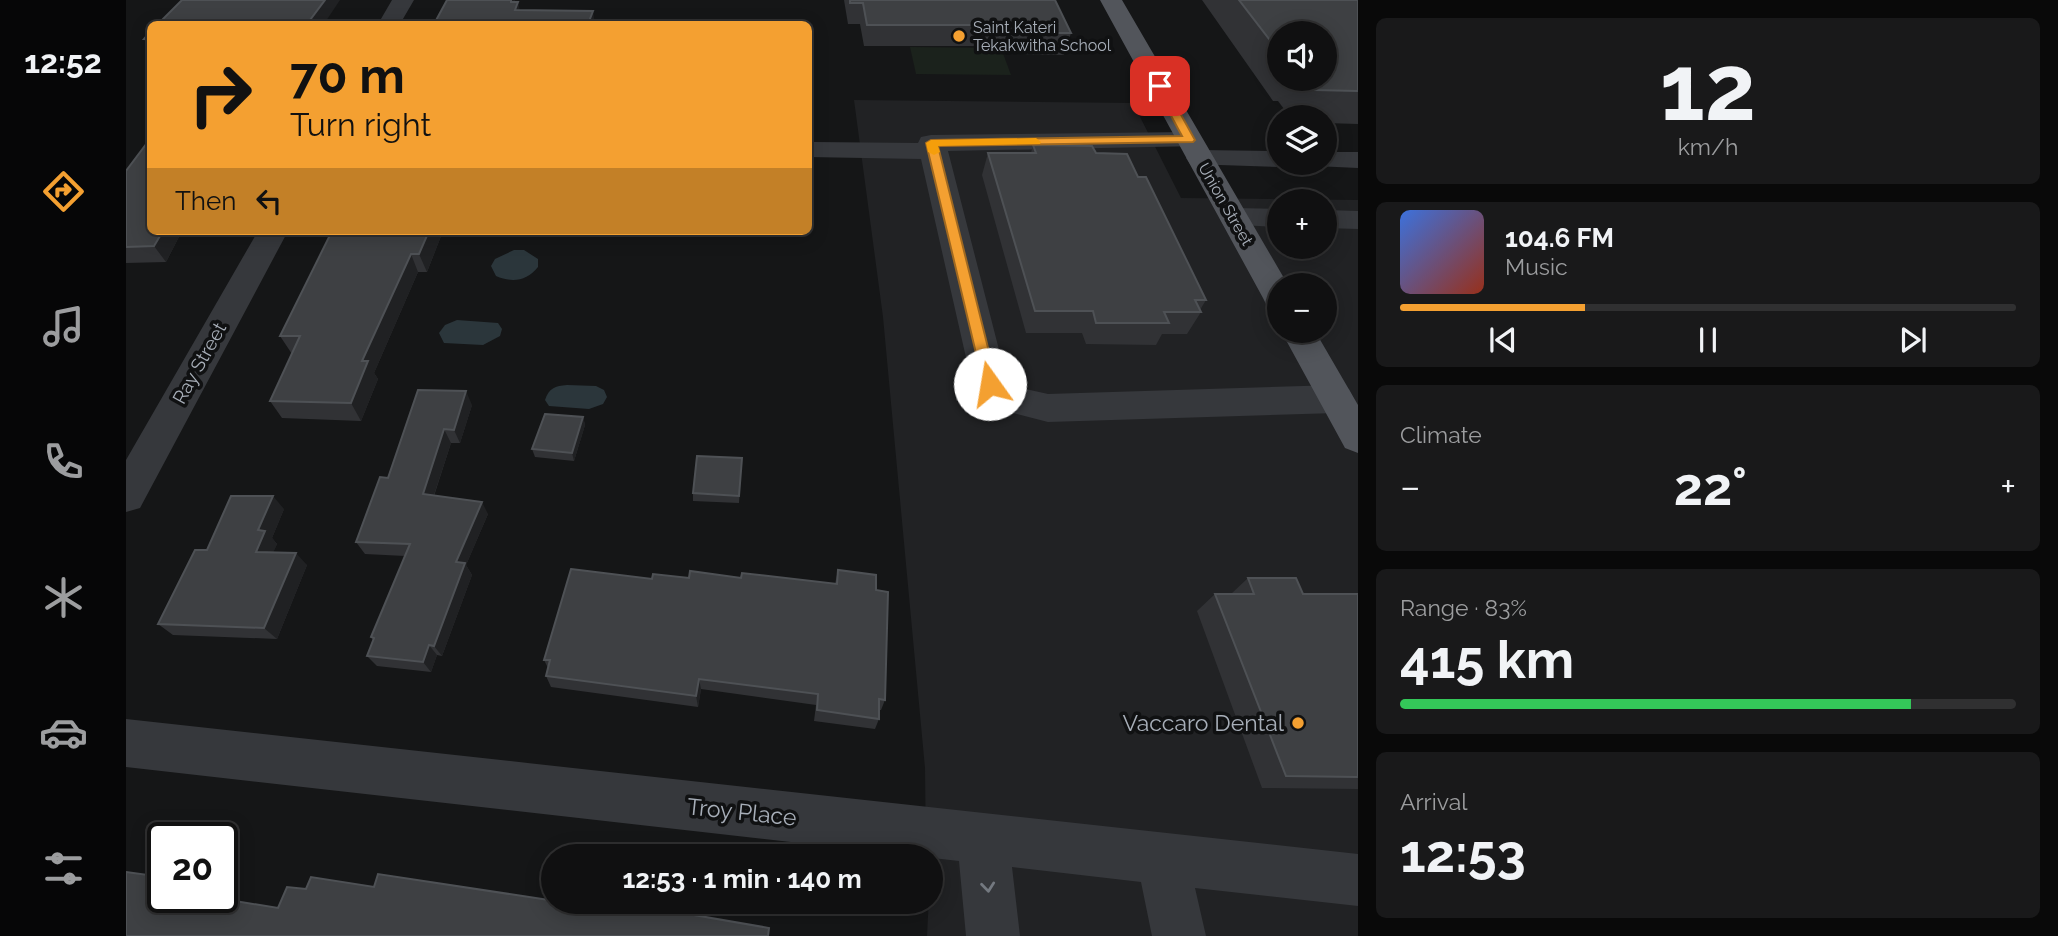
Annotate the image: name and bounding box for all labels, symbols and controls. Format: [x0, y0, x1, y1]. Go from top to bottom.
place label: Saint Kateri Tekakwitha School [973, 18, 1112, 55]
map controls [1267, 21, 1337, 343]
button: sound [1267, 21, 1337, 91]
marker: Saint Kateri Tekakwitha School [951, 28, 967, 44]
text: 12 [1660, 34, 1756, 141]
text: 12:52 [24, 43, 102, 80]
text: 70 m [290, 47, 405, 104]
icon: right [175, 49, 266, 140]
pin [1130, 56, 1190, 116]
icon: arrive [1141, 67, 1179, 105]
button: layers [1267, 105, 1337, 175]
text: Turn right [290, 106, 431, 143]
text: km/h [1678, 133, 1738, 160]
street label: Union Street [1194, 160, 1257, 249]
icon: directions [39, 167, 88, 216]
icon: left [250, 182, 288, 220]
text: Then [175, 186, 236, 216]
button: + [1267, 189, 1337, 259]
text: 104.6 FM [1505, 223, 1614, 253]
text: Music [1505, 253, 1568, 280]
button: − [1267, 273, 1337, 343]
icon: music [39, 302, 88, 351]
street label: Ray Street [168, 318, 231, 408]
icon: previous [1484, 321, 1522, 359]
icon: pause [1689, 321, 1727, 359]
icon: next [1894, 321, 1932, 359]
position arrow [953, 347, 1027, 421]
text: Climate [1400, 421, 1482, 448]
icon: phone [39, 437, 88, 486]
text: 22° [1674, 456, 1747, 517]
text: − [1400, 464, 1420, 509]
text: + [2000, 464, 2016, 509]
icon: climate [39, 573, 88, 622]
text: Range · 83% [1400, 594, 1527, 621]
text: 415 km [1400, 629, 1574, 690]
icon: car [39, 708, 88, 757]
place label: Vaccaro Dental [1122, 709, 1285, 736]
marker: Vaccaro Dental [1290, 715, 1306, 731]
text: Arrival [1400, 788, 1467, 815]
street label: Troy Place [686, 792, 798, 831]
speed limit sign: 20 [147, 822, 238, 913]
text: 12:53 [1400, 823, 1526, 884]
icon: filters [39, 844, 88, 893]
text: 12:53 · 1 min · 140 m [622, 864, 862, 894]
one-way arrow [980, 882, 995, 893]

